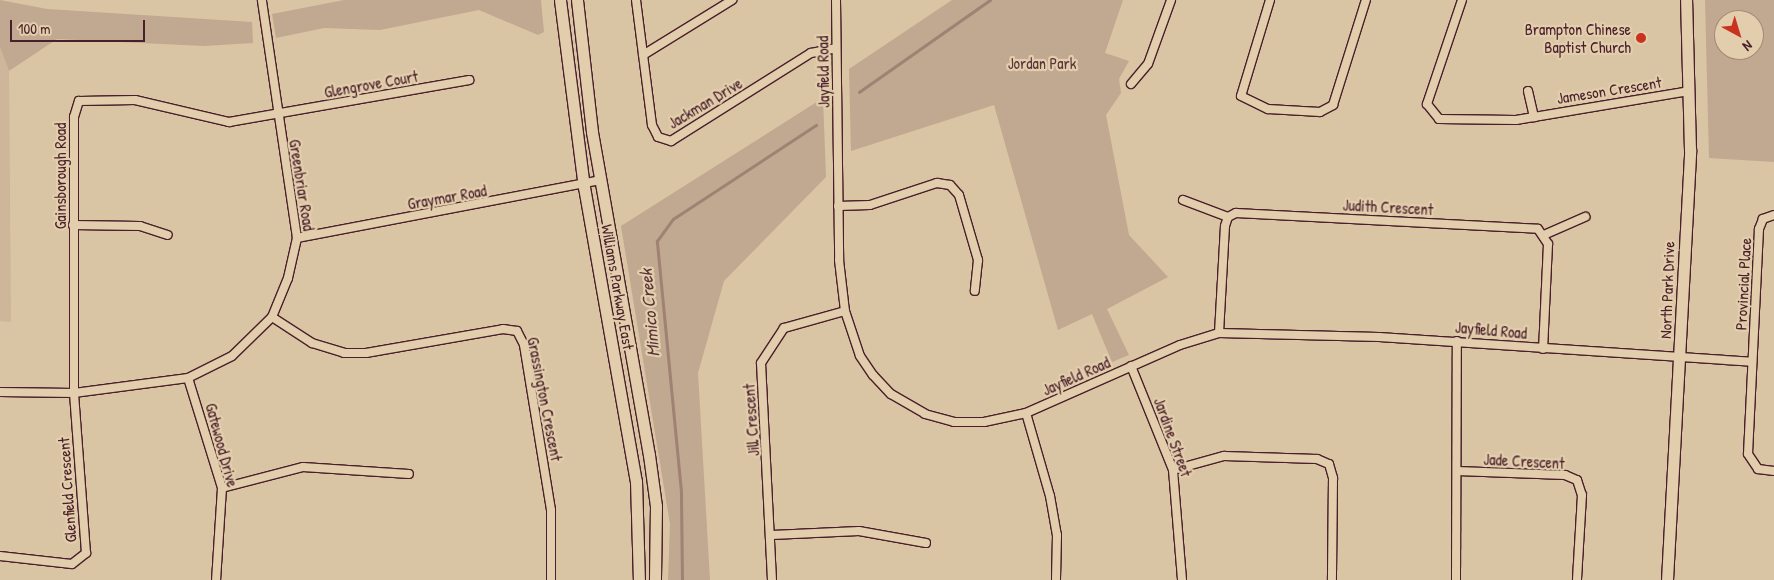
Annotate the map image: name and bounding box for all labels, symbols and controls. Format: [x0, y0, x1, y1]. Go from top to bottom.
scale bar [12, 10, 148, 42]
north arrow [1714, 10, 1764, 60]
text: 100 m [18, 18, 51, 39]
place label: Brampton Chinese Baptist Church [1525, 19, 1631, 57]
marker: Brampton Chinese Baptist Church [1635, 32, 1647, 44]
street label: Jayfield Road [813, 36, 833, 108]
text: N [1739, 37, 1757, 56]
park label: Jordan Park [1008, 53, 1076, 73]
street label: Glengrove Court [323, 66, 419, 102]
street label: Jameson Crescent [1555, 72, 1663, 108]
street label: Jackman Drive [664, 73, 746, 133]
street label: Gainsborough Road [50, 123, 70, 229]
street label: Greenbriar Road [285, 138, 319, 232]
street label: Graymar Road [406, 181, 488, 213]
street label: Judith Crescent [1342, 195, 1434, 219]
street label: Williams Parkway East [598, 223, 638, 351]
street label: Provincial Place [1731, 237, 1755, 331]
street label: North Park Drive [1656, 241, 1678, 339]
water label: Mimico Creek [635, 268, 665, 358]
street label: Jayfield Road [1454, 317, 1528, 343]
street label: Grassington Crescent [524, 335, 566, 463]
street label: Jayfield Road [1039, 353, 1113, 399]
street label: Jill Crescent [739, 383, 763, 457]
street label: Jardine Street [1150, 395, 1196, 479]
street label: Gatewood Drive [202, 401, 242, 489]
street label: Glenfield Crescent [54, 437, 80, 543]
street label: Jade Crescent [1483, 449, 1565, 473]

